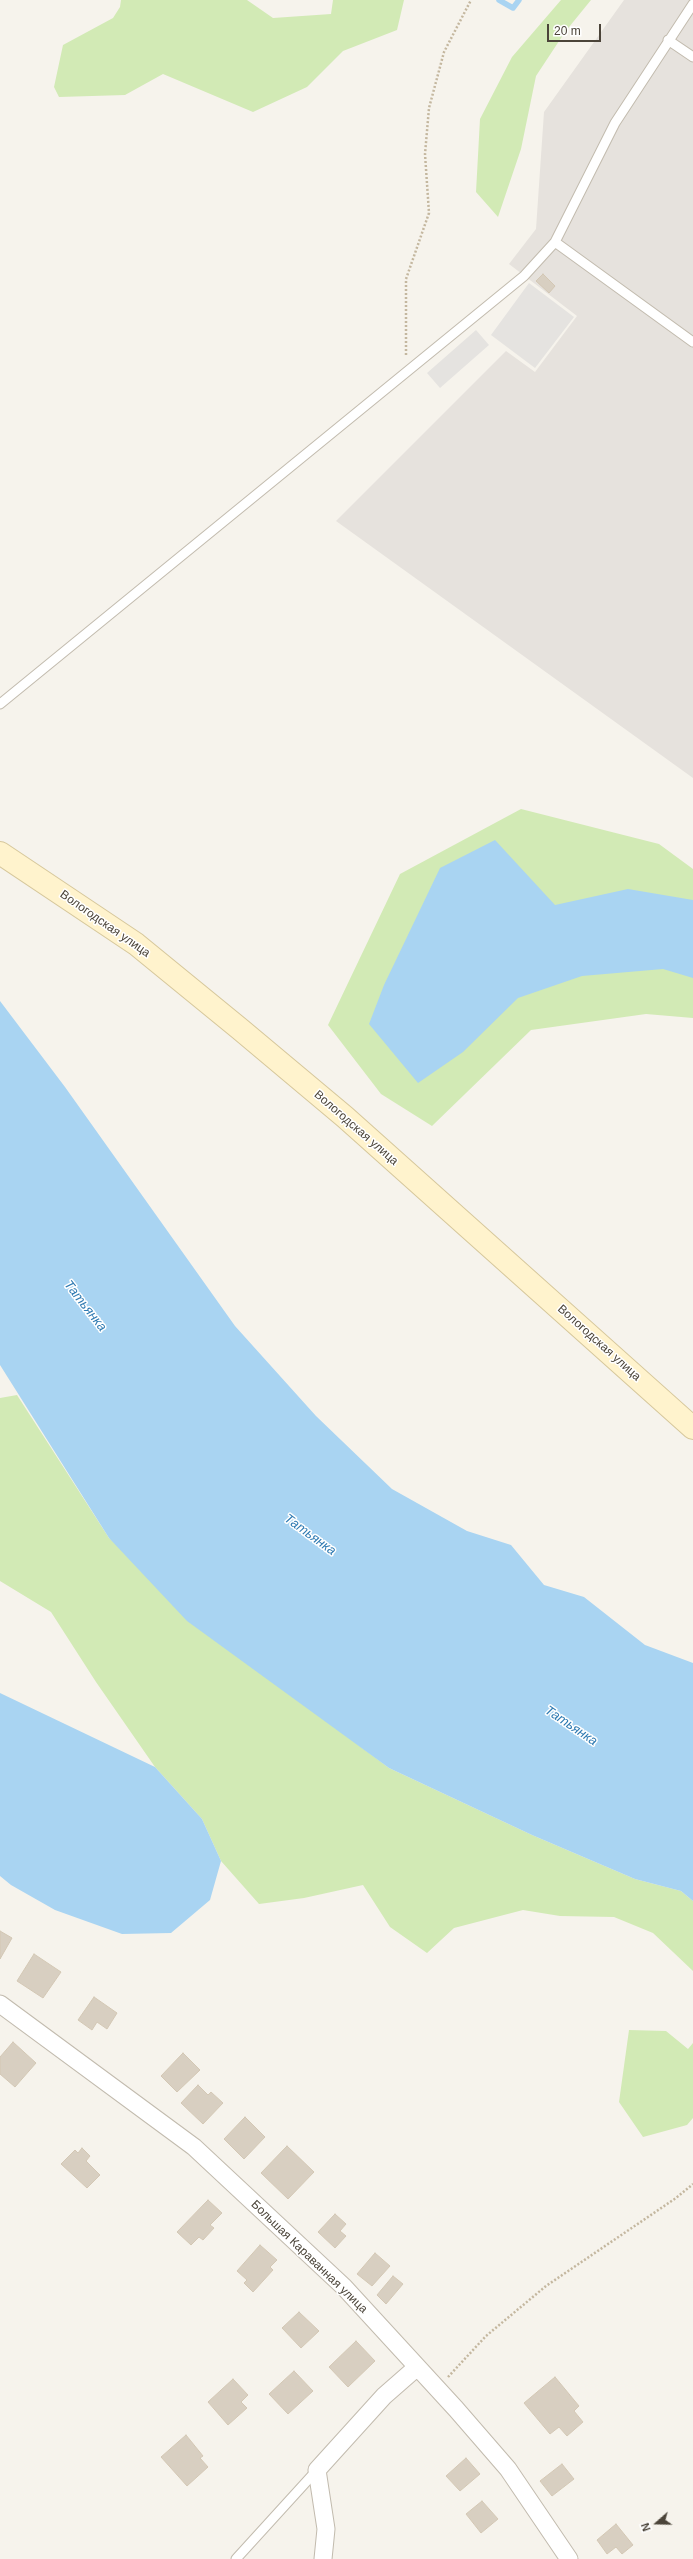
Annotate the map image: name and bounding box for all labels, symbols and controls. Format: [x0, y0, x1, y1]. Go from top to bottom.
scale bar [549, 16, 603, 42]
text: 20 m [554, 24, 581, 38]
street label: Вологодская улица [57, 887, 153, 961]
street label: Вологодская улица [311, 1088, 401, 1168]
water label: Татьянка [60, 1278, 110, 1334]
street label: Вологодская улица [555, 1302, 643, 1384]
water label: Татьянка [281, 1511, 339, 1559]
water label: Татьянка [542, 1703, 600, 1749]
street label: Большая Караванная улица [248, 2198, 370, 2316]
north arrow [637, 2503, 677, 2543]
text: N [639, 2521, 653, 2533]

